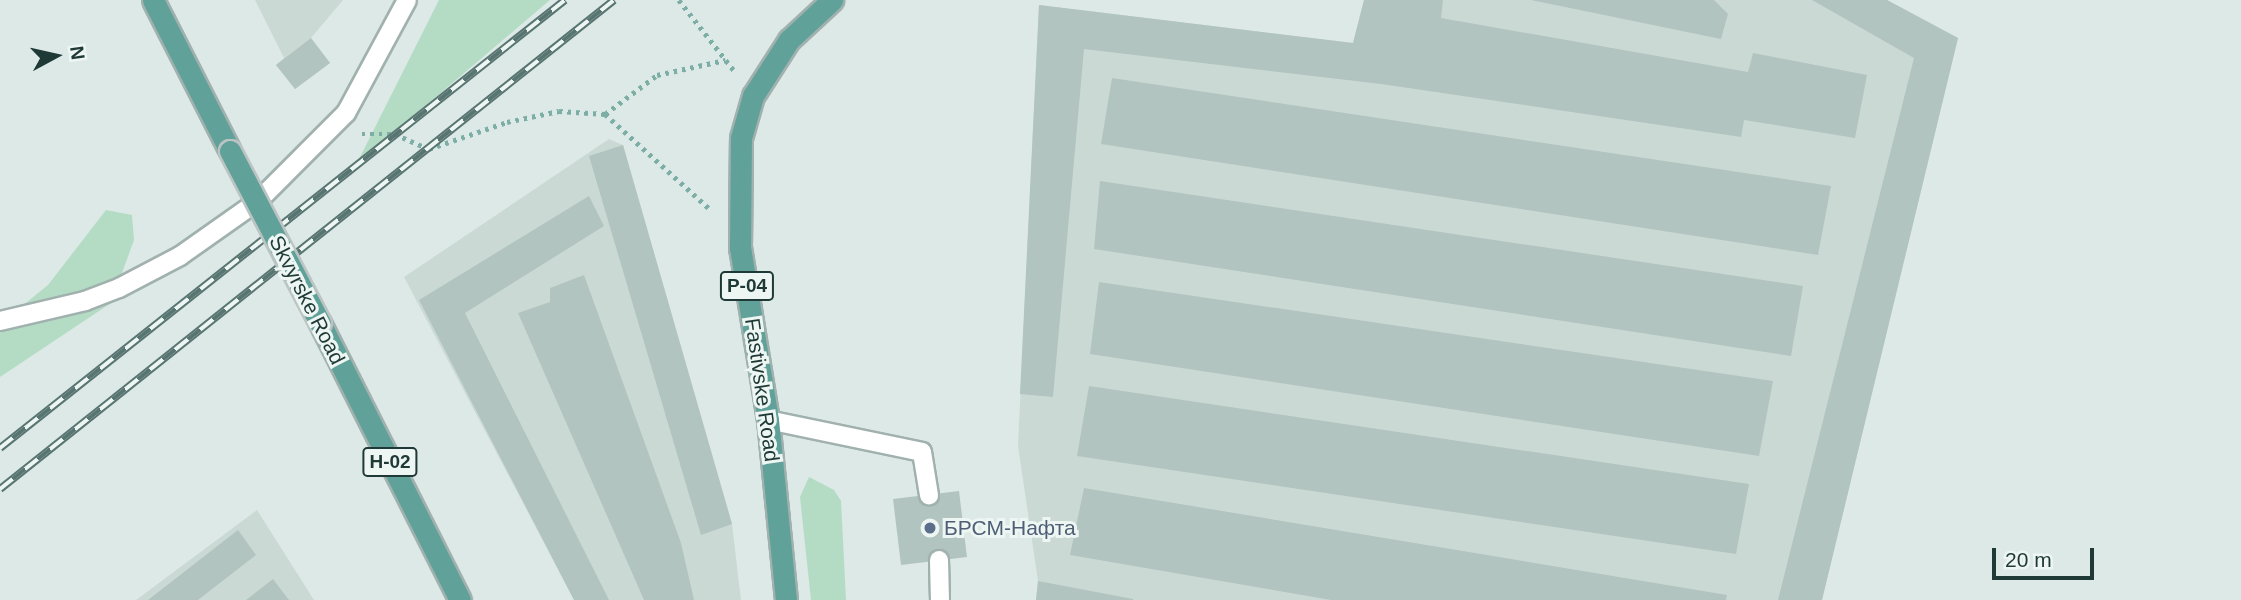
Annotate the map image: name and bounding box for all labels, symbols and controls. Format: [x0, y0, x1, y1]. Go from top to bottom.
north arrow [21, 21, 91, 91]
text: N [66, 45, 89, 61]
street label: Skvyrske Road [264, 231, 350, 369]
road number: Р-04 [719, 270, 775, 302]
street label: Fastivske Road [739, 317, 785, 463]
road number: Н-02 [362, 446, 418, 477]
place label: БРСМ-Нафта [944, 515, 1076, 541]
marker: БРСМ-Нафта [922, 520, 938, 536]
scale bar [1996, 534, 2098, 578]
text: 20 m [2005, 548, 2052, 571]

